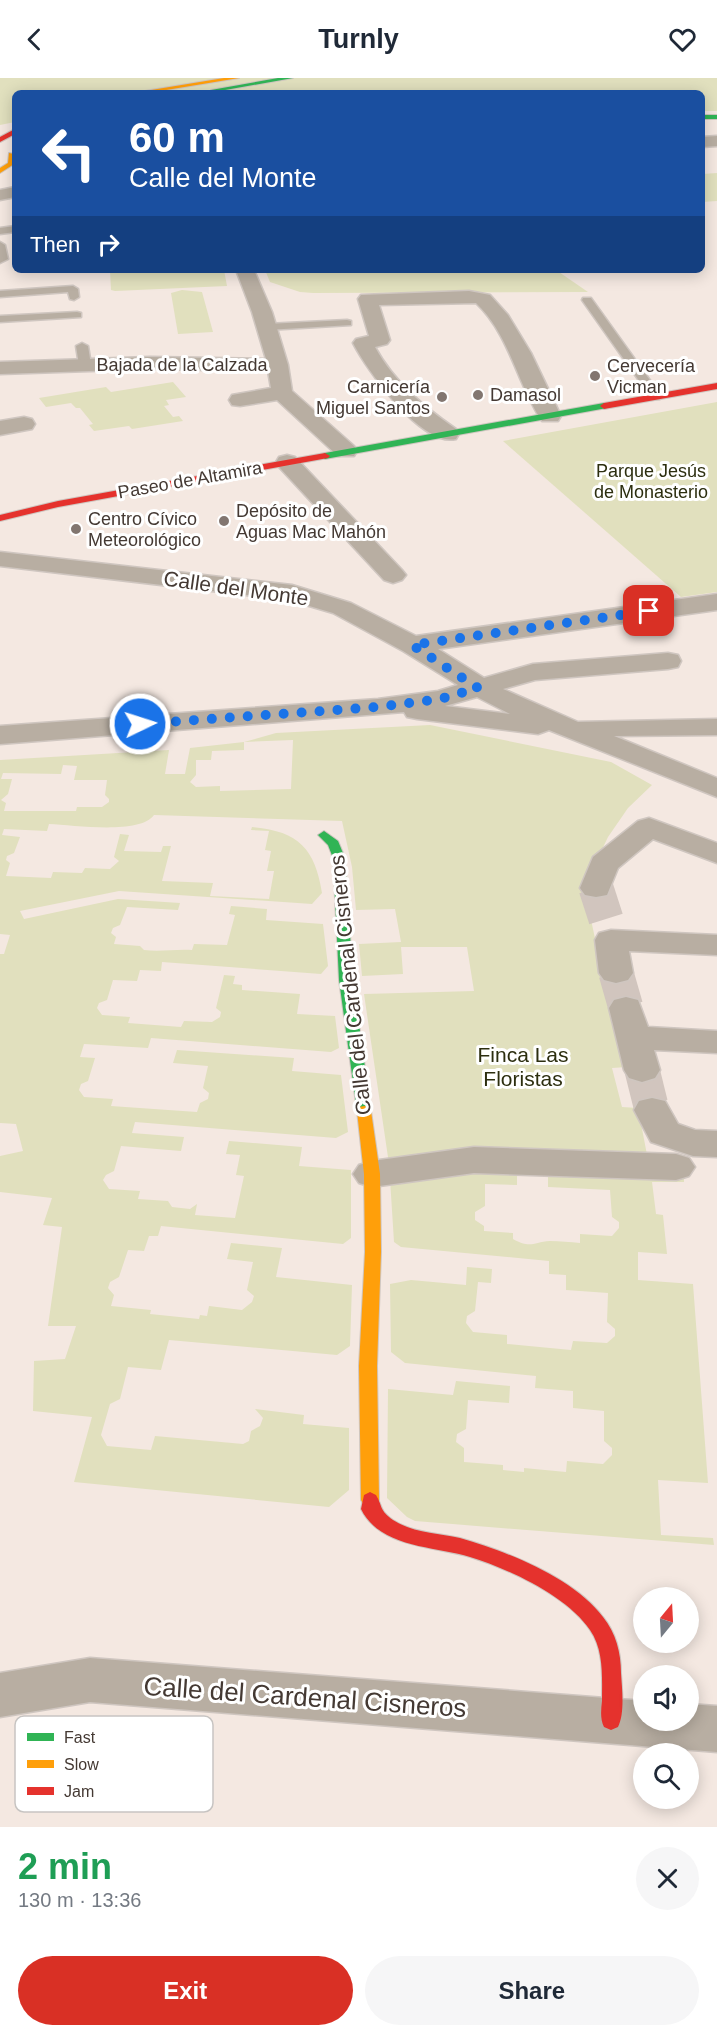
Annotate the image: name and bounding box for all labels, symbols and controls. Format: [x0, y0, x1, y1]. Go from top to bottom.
icon: back [18, 23, 51, 56]
icon: heart [666, 23, 699, 56]
text: Turnly [318, 24, 399, 54]
icon: left [30, 114, 108, 192]
text: 60 m [129, 114, 225, 161]
text: Calle del Monte [129, 163, 317, 193]
icon: right [92, 228, 125, 261]
text: Then [30, 232, 80, 257]
street label: Bajada de la Calzada [96, 355, 269, 375]
place label: Cervecería Vicman [607, 356, 696, 397]
marker: Cervecería Vicman [588, 369, 602, 383]
place label: Carnicería Miguel Santos [316, 377, 431, 418]
place label: Damasol [490, 385, 561, 405]
marker: Damasol [471, 388, 485, 402]
marker: Carnicería Miguel Santos [435, 390, 449, 404]
street label: Paseo de Altamira [116, 457, 265, 503]
park label: Parque Jesús de Monasterio [594, 461, 708, 502]
place label: Depósito de Aguas Mac Mahón [236, 501, 386, 542]
place label: Centro Cívico Meteorológico [88, 509, 201, 550]
marker: Depósito de Aguas Mac Mahón [217, 514, 231, 528]
marker: Centro Cívico Meteorológico [69, 522, 83, 536]
street label: Calle del Monte [162, 566, 310, 610]
pin [623, 585, 674, 636]
icon: arrive [632, 594, 665, 627]
position arrow [108, 692, 172, 756]
street label: Calle del Cardenal Cisneros [325, 854, 375, 1116]
park label: Finca Las Floristas [477, 1043, 569, 1090]
north arrow [633, 1587, 699, 1653]
map controls [633, 1587, 699, 1809]
button: sound [633, 1665, 699, 1731]
street label: Calle del Cardenal Cisneros [142, 1671, 468, 1723]
legend [15, 1716, 213, 1812]
text: Fast [64, 1729, 96, 1746]
button: search [633, 1743, 699, 1809]
text: Slow [64, 1756, 99, 1773]
text: Jam [64, 1783, 94, 1800]
text: 2 min [18, 1846, 112, 1887]
button: close [636, 1847, 699, 1910]
text: 130 m · 13:36 [18, 1889, 141, 1911]
button: Exit [18, 1956, 353, 2025]
button: Share [365, 1956, 699, 2025]

